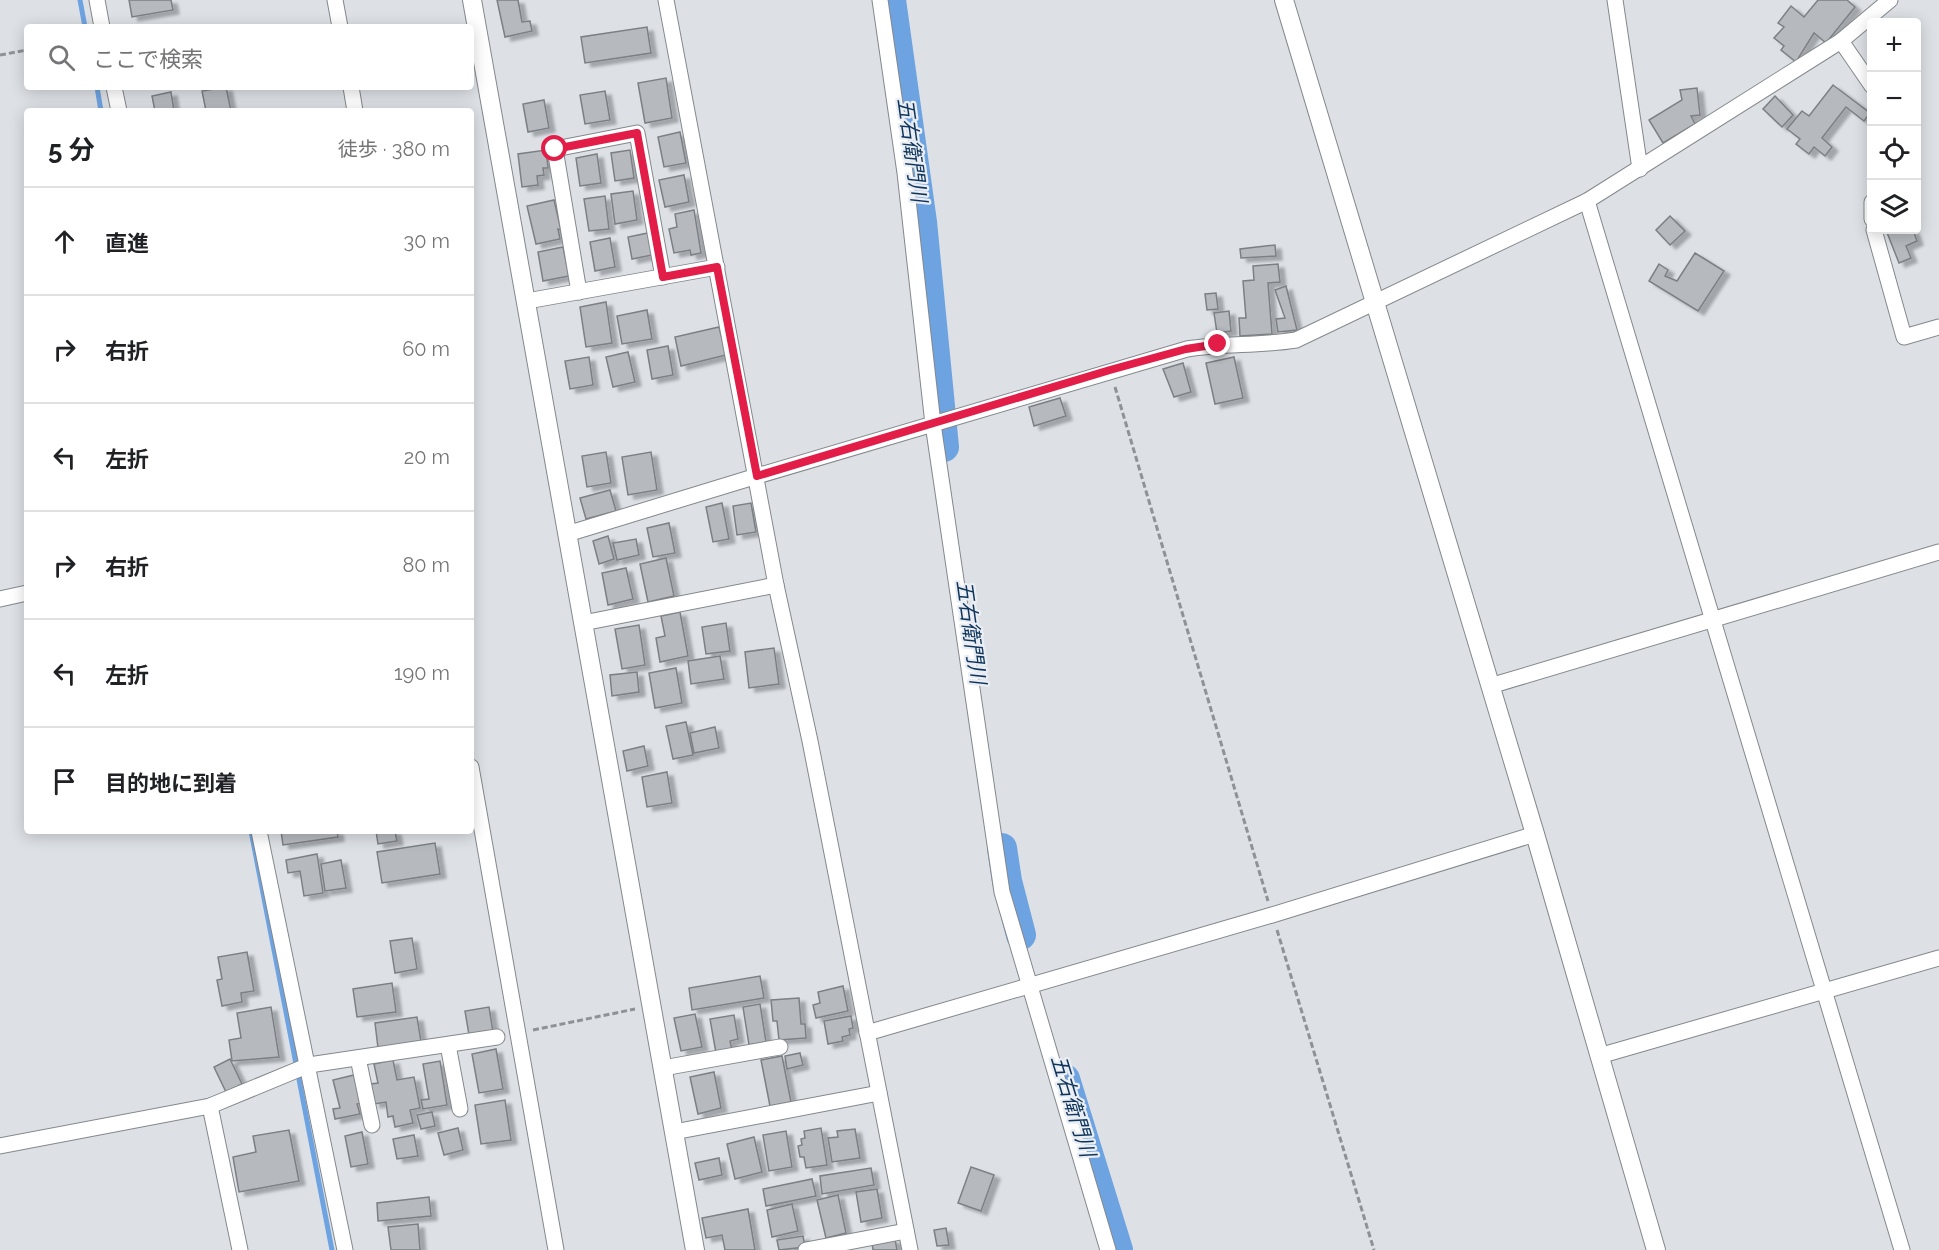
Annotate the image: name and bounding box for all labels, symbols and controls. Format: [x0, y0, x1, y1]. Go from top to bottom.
map controls [1867, 18, 1921, 234]
button: + [1867, 18, 1921, 72]
search box [24, 24, 474, 90]
icon: search [45, 41, 78, 74]
text: ここで検索 [93, 46, 203, 72]
button: − [1867, 72, 1921, 126]
water label: 五右衛門川 [893, 96, 932, 206]
button: locate [1867, 126, 1921, 180]
text: 5 分 [48, 135, 95, 165]
route start [541, 135, 567, 161]
text: 徒歩 · 380 m [338, 137, 450, 161]
button: layers [1867, 180, 1921, 234]
icon: ahead [48, 225, 81, 258]
text: 30 m [404, 229, 450, 253]
text: 直進 [105, 230, 149, 256]
route end [1204, 330, 1230, 356]
icon: right [48, 333, 81, 366]
text: 60 m [402, 337, 450, 361]
text: 右折 [105, 338, 149, 364]
icon: left [48, 441, 81, 474]
text: 20 m [404, 445, 450, 469]
text: 左折 [105, 446, 149, 472]
icon: right [48, 549, 81, 582]
text: 80 m [402, 553, 450, 577]
text: 右折 [105, 554, 149, 580]
water label: 五右衛門川 [952, 578, 991, 688]
icon: left [48, 657, 81, 690]
text: 190 m [394, 661, 450, 685]
text: 左折 [105, 662, 149, 688]
icon: arrive [48, 765, 81, 798]
text: 目的地に到着 [105, 770, 237, 796]
water label: 五右衛門川 [1046, 1052, 1101, 1162]

